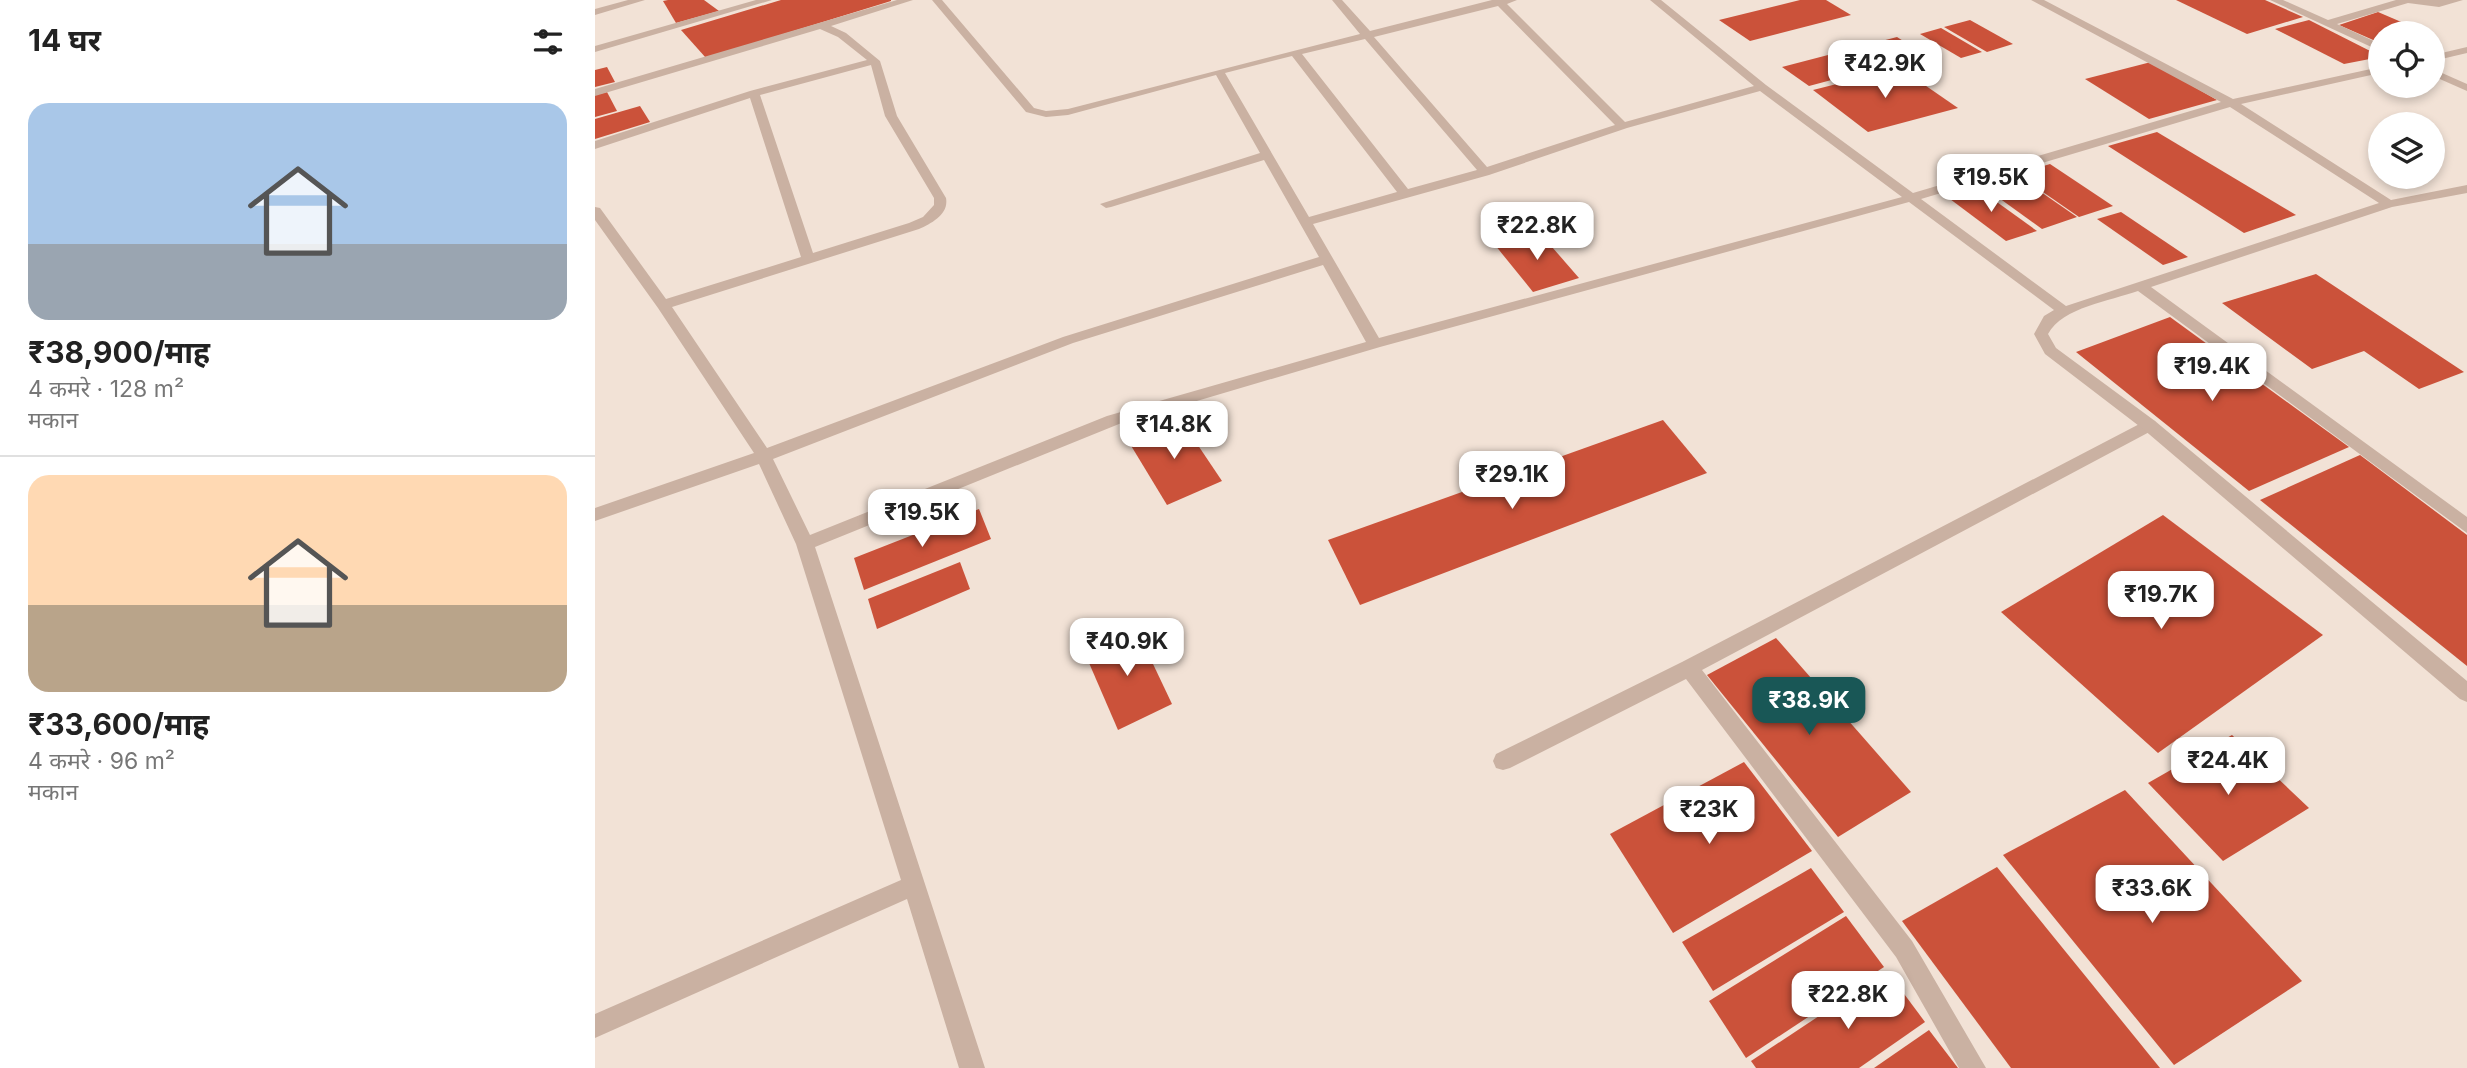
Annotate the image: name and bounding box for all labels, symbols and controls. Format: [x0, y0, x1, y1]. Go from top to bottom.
map controls [2368, 21, 2445, 189]
button: locate [2368, 21, 2445, 98]
text: 14 घर [28, 22, 101, 58]
icon: filters [529, 23, 567, 61]
pin: ₹42.9K [1828, 41, 1942, 100]
text: ₹42.9K [1844, 49, 1926, 77]
button: layers [2368, 112, 2445, 189]
icon: home [235, 148, 361, 274]
pin: ₹19.5K [1934, 154, 2048, 214]
text: ₹19.5K [1953, 163, 2029, 191]
pin: ₹22.8K [1480, 202, 1594, 262]
text: ₹22.8K [1497, 211, 1577, 239]
text: ₹38,900/माह [28, 334, 210, 370]
pin: ₹19.4K [2155, 344, 2269, 403]
text: ₹19.4K [2173, 352, 2251, 380]
text: 4 कमरे · 128 m² [28, 375, 184, 403]
pin: ₹14.8K [1117, 402, 1231, 461]
text: मकान [28, 406, 78, 434]
text: ₹14.8K [1136, 410, 1212, 438]
pin: ₹29.1K [1455, 452, 1569, 511]
text: ₹29.1K [1475, 460, 1549, 488]
pin: ₹19.5K [865, 490, 979, 549]
text: ₹19.5K [884, 498, 960, 526]
icon: home [235, 520, 361, 646]
pin: ₹19.7K [2104, 572, 2218, 631]
text: ₹19.7K [2124, 580, 2198, 608]
pin: ₹40.9K [1070, 618, 1184, 678]
text: ₹40.9K [1086, 627, 1168, 655]
pin: ₹38.9K [1752, 678, 1866, 737]
text: ₹38.9K [1768, 686, 1850, 714]
text: ₹33,600/माह [28, 706, 209, 742]
pin: ₹24.4K [2171, 738, 2285, 797]
text: ₹24.4K [2187, 746, 2269, 774]
text: 4 कमरे · 96 m² [28, 747, 175, 775]
text: मकान [28, 778, 78, 806]
pin: ₹23K [1668, 786, 1750, 846]
text: ₹23K [1679, 795, 1739, 823]
pin: ₹33.6K [2095, 866, 2209, 925]
text: ₹33.6K [2112, 874, 2192, 902]
pin: ₹22.8K [1791, 972, 1905, 1031]
text: ₹22.8K [1808, 980, 1888, 1008]

